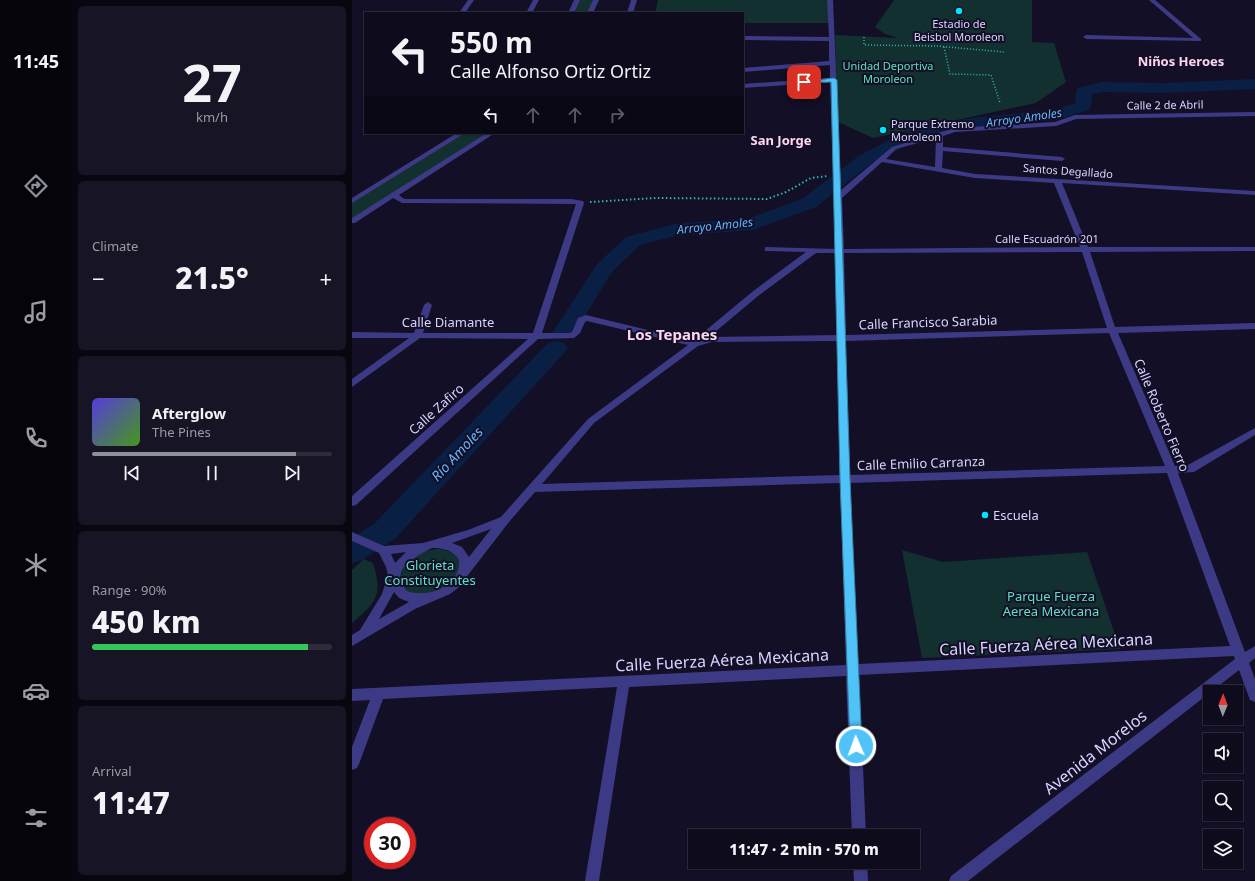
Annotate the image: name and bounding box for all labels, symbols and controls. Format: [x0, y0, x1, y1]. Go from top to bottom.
marker: Estadio de Beisbol Moroleon [954, 6, 964, 16]
place label: Estadio de Beisbol Moroleon [914, 16, 1004, 44]
text: 550 m [450, 23, 533, 61]
icon: left [384, 28, 436, 80]
text: 27 [182, 46, 242, 117]
text: 11:45 [13, 49, 59, 73]
district label: Niños Heroes [1138, 52, 1224, 70]
park label: Unidad Deportiva Moroleon [842, 58, 934, 86]
text: Calle Alfonso Ortiz Ortiz [450, 59, 651, 83]
pin [787, 65, 821, 99]
icon: arrive [793, 71, 815, 93]
street label: Calle 2 de Abril [1126, 96, 1204, 113]
icon: left [480, 104, 502, 126]
icon: ahead [522, 104, 544, 126]
icon: ahead [564, 104, 586, 126]
icon: right [606, 104, 628, 126]
water label: Arroyo Amoles [984, 104, 1063, 131]
text: km/h [196, 108, 228, 126]
place label: Parque Extremo Moroleon [891, 116, 974, 144]
marker: Parque Extremo Moroleon [878, 125, 888, 135]
district label: San Jorge [751, 131, 812, 149]
street label: Santos Degallado [1023, 160, 1114, 181]
icon: directions [22, 172, 50, 200]
water label: Arroyo Amoles [675, 213, 754, 238]
street label: Calle Escuadrón 201 [995, 231, 1099, 246]
text: Climate [92, 237, 138, 255]
text: 21.5° [175, 257, 249, 298]
text: − [92, 263, 105, 293]
text: + [319, 263, 332, 293]
icon: music [22, 298, 50, 326]
street label: Calle Francisco Sarabia [858, 311, 998, 333]
street label: Calle Diamante [402, 313, 494, 331]
district label: Los Tepanes [627, 324, 717, 344]
street label: Calle Roberto Fierro [1130, 356, 1194, 474]
street label: Calle Zafiro [405, 379, 468, 439]
text: Afterglow [152, 403, 226, 423]
water label: Río Amoles [427, 422, 487, 485]
text: The Pines [152, 423, 211, 441]
icon: phone [22, 424, 50, 452]
street label: Calle Emilio Carranza [857, 452, 985, 474]
icon: previous [121, 462, 143, 484]
icon: pause [201, 462, 223, 484]
icon: next [281, 462, 303, 484]
place label: Escuela [993, 506, 1039, 524]
marker: Escuela [980, 510, 990, 520]
icon: climate [22, 551, 50, 579]
park label: Glorieta Constituyentes [384, 556, 476, 589]
text: Range · 90% [92, 581, 167, 599]
park label: Parque Fuerza Aerea Mexicana [1003, 587, 1099, 620]
text: 450 km [92, 601, 201, 642]
street label: Calle Fuerza Aérea Mexicana [939, 627, 1153, 661]
street label: Calle Fuerza Aérea Mexicana [615, 643, 829, 677]
icon: car [22, 677, 50, 705]
north arrow [1203, 685, 1243, 725]
map controls [1203, 685, 1243, 869]
street label: Avenida Morelos [1039, 705, 1151, 799]
position arrow [835, 725, 877, 767]
button: sound [1203, 733, 1243, 773]
text: Arrival [92, 762, 132, 780]
button: search [1203, 781, 1243, 821]
text: 11:47 [92, 782, 170, 823]
icon: filters [22, 804, 50, 832]
speed limit sign: 30 [364, 817, 416, 869]
button: layers [1203, 829, 1243, 869]
text: 11:47 · 2 min · 570 m [729, 839, 879, 859]

